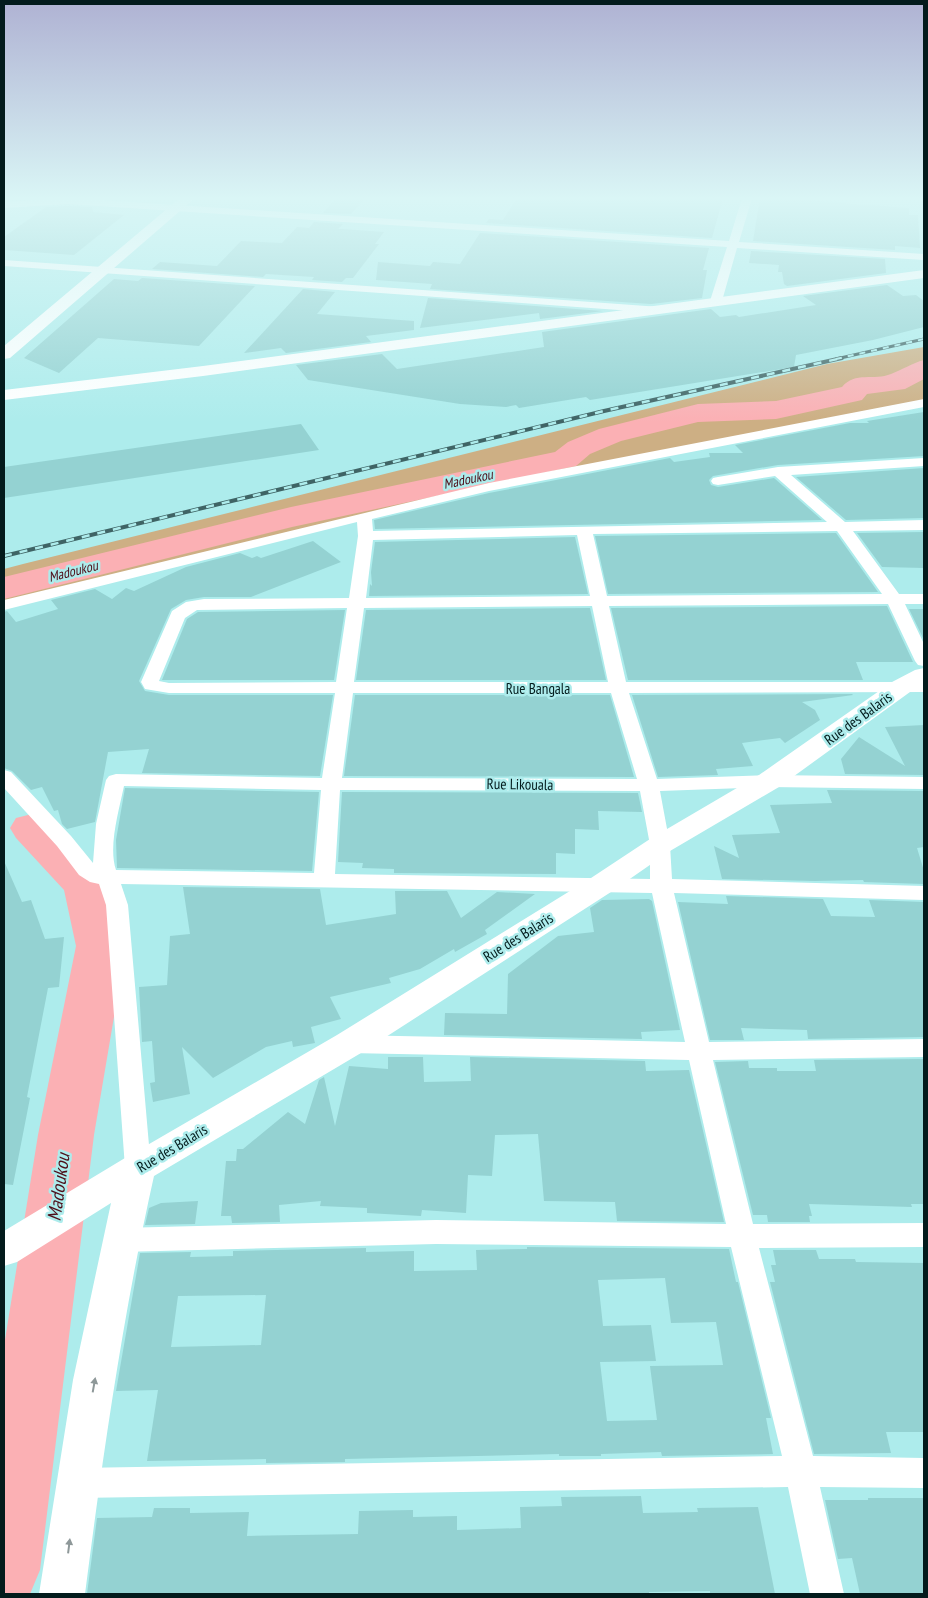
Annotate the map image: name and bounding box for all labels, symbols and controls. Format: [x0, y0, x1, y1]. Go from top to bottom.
water label: Madoukou [442, 465, 495, 493]
water label: Madoukou [47, 556, 100, 586]
street label: Rue Bangala [506, 679, 570, 698]
street label: Rue des Balaris [820, 687, 896, 749]
street label: Rue Likouala [486, 774, 554, 794]
street label: Rue des Balaris [479, 908, 557, 966]
street label: Rue des Balaris [133, 1120, 211, 1176]
water label: Madoukou [41, 1150, 75, 1222]
one-way arrow [91, 1377, 99, 1393]
one-way arrow [65, 1538, 73, 1554]

